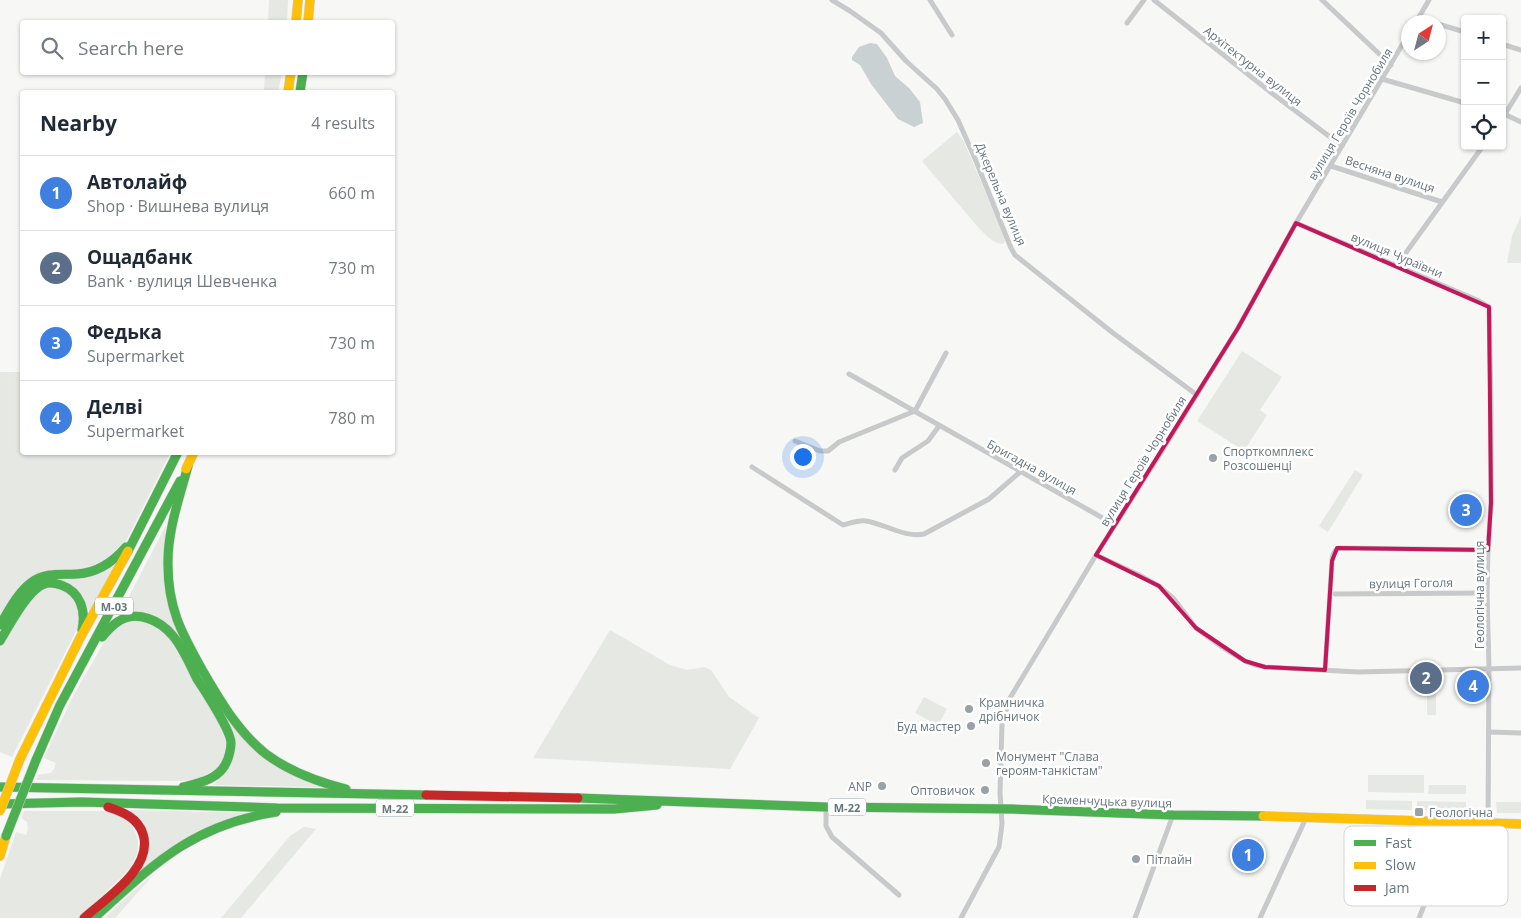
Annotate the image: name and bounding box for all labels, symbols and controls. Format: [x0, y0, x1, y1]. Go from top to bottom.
north arrow [1401, 15, 1446, 60]
map controls [1461, 15, 1506, 150]
button: + [1461, 15, 1506, 60]
search box [20, 20, 395, 75]
street label: Архітектурна вулиця [1200, 22, 1306, 110]
icon: search [38, 34, 66, 62]
text: Search here [78, 35, 184, 61]
street label: вулиця Героїв Чорнобиля [1304, 45, 1396, 183]
button: − [1461, 60, 1506, 105]
button: locate [1461, 105, 1506, 150]
text: Nearby [40, 109, 117, 137]
text: 4 results [311, 112, 375, 134]
street label: Джерельна вулиця [972, 140, 1030, 248]
street label: Весняна вулиця [1343, 151, 1437, 197]
text: Автолайф [87, 169, 187, 195]
text: 1 [51, 182, 61, 204]
text: 660 m [329, 182, 375, 204]
text: Shop · Вишнева вулиця [87, 195, 269, 217]
street label: вулиця Чураївни [1349, 228, 1445, 282]
text: Ощадбанк [87, 244, 193, 270]
text: 2 [51, 257, 61, 279]
text: 730 m [329, 257, 375, 279]
text: Bank · вулиця Шевченка [87, 270, 277, 292]
text: Федька [87, 319, 162, 345]
text: 3 [51, 332, 61, 354]
text: 730 m [329, 332, 375, 354]
text: Supermarket [87, 345, 184, 367]
street label: вулиця Героїв Чорнобиля [1096, 392, 1190, 530]
text: Делві [87, 394, 143, 420]
text: 4 [51, 407, 61, 429]
text: 780 m [329, 407, 375, 429]
text: Supermarket [87, 420, 184, 442]
street label: Бригадна вулиця [984, 435, 1080, 499]
place label: Спорткомплекс Розсошенці [1223, 443, 1314, 474]
your location [790, 444, 816, 470]
marker: Спорткомплекс Розсошенці [1207, 452, 1219, 464]
pin: 3 [1450, 491, 1482, 529]
street label: Геологічна вулиця [1471, 541, 1488, 649]
street label: вулиця Гоголя [1369, 574, 1453, 592]
road number: М-03 [95, 598, 133, 614]
pin: 2 [1410, 659, 1442, 697]
pin: 4 [1457, 667, 1489, 705]
place label: Крамничка дрібничок [979, 694, 1045, 725]
marker: Крамничка дрібничок [963, 703, 975, 715]
place label: Буд мастер [897, 718, 961, 735]
marker: Буд мастер [965, 720, 977, 732]
place label: Монумент "Слава героям-танкістам" [996, 748, 1103, 779]
marker: Монумент "Слава героям-танкістам" [980, 757, 992, 769]
place label: ANP [848, 778, 872, 795]
marker: ANP [876, 780, 888, 792]
place label: Оптовичок [910, 782, 976, 799]
marker: Оптовичок [979, 784, 991, 796]
street label: Кременчуцька вулиця [1042, 790, 1172, 812]
road number: М-22 [828, 799, 866, 816]
road number: М-22 [376, 800, 414, 816]
place label: Геологічна [1429, 804, 1493, 821]
marker: Геологічна [1413, 806, 1425, 818]
legend [1344, 826, 1508, 906]
text: Fast [1385, 833, 1412, 852]
pin: 1 [1232, 836, 1264, 874]
place label: Пітлайн [1146, 851, 1192, 868]
marker: Пітлайн [1130, 853, 1142, 865]
text: Slow [1385, 855, 1416, 874]
text: Jam [1383, 878, 1410, 897]

